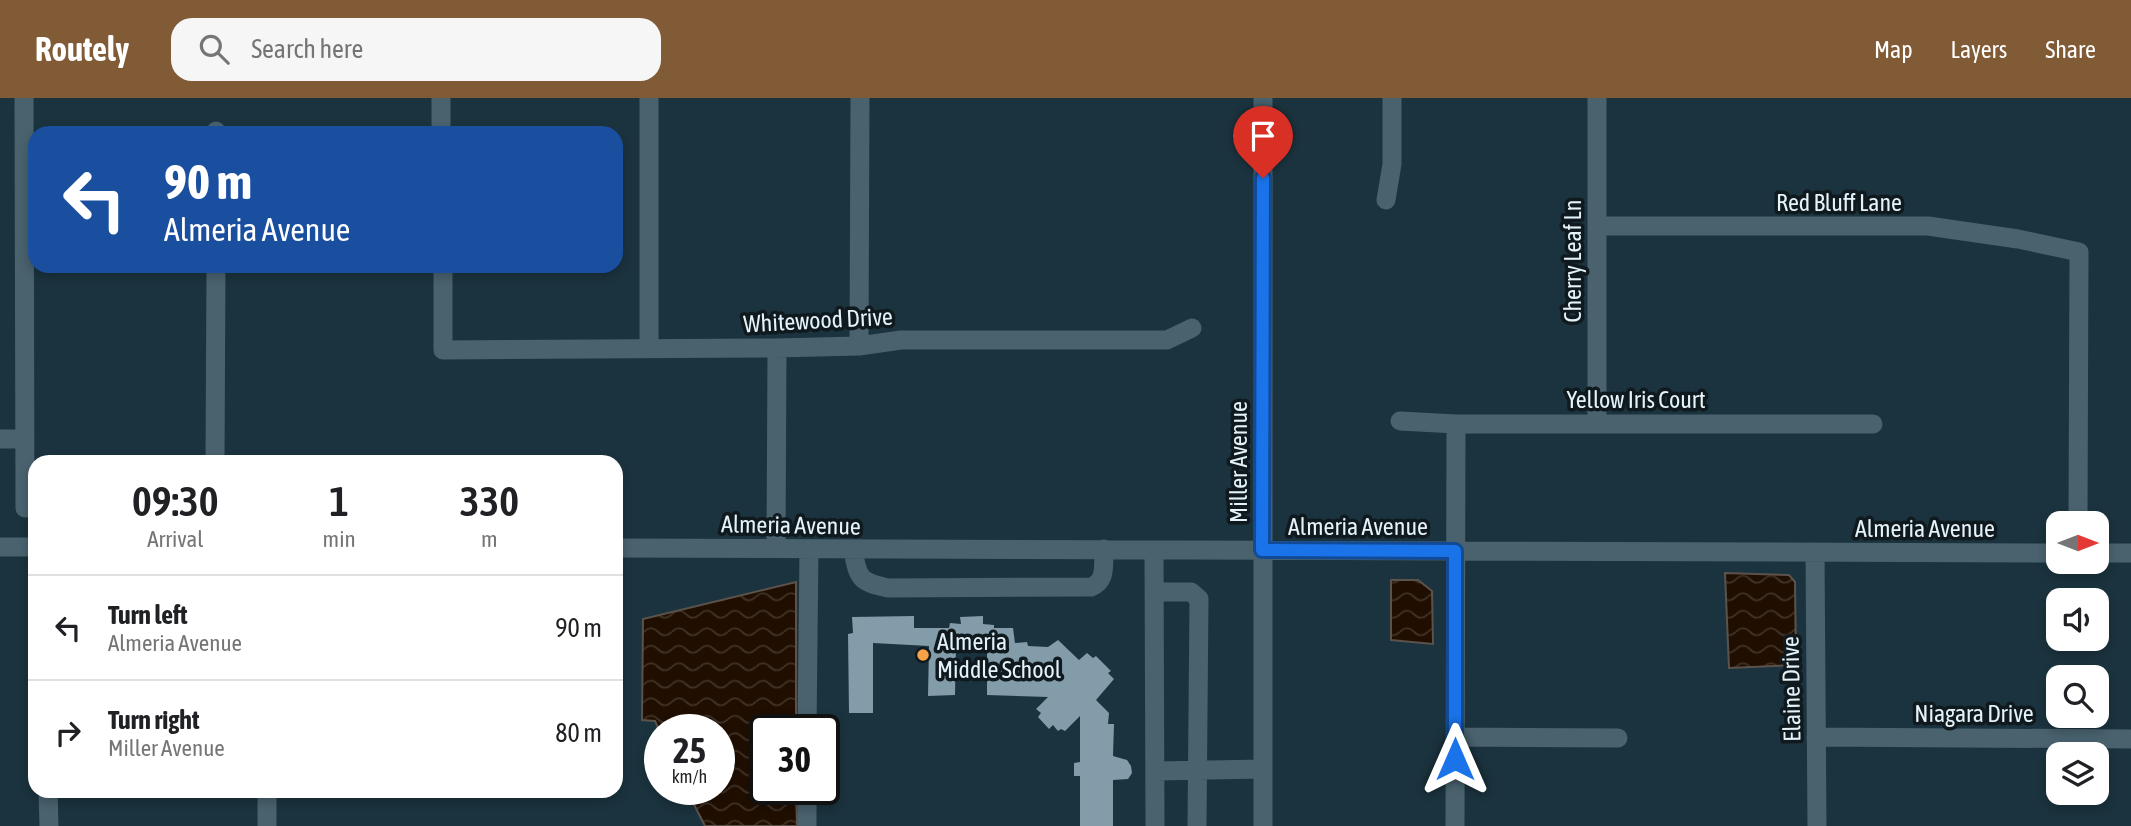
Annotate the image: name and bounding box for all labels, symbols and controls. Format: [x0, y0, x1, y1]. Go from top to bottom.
search box [171, 18, 661, 81]
text: Routely [35, 30, 129, 68]
icon: search [195, 30, 233, 68]
text: Search here [251, 34, 363, 64]
text: Map [1874, 36, 1913, 63]
text: Layers [1951, 36, 2007, 63]
text: Share [2045, 36, 2096, 63]
pin [1233, 106, 1293, 178]
icon: arrive [1244, 117, 1282, 155]
text: 90 m [164, 153, 252, 209]
icon: left [49, 154, 140, 245]
street label: Red Bluff Lane [1776, 189, 1902, 216]
street label: Cherry Leaf Ln [1559, 200, 1586, 322]
text: Almeria Avenue [164, 211, 350, 248]
street label: Whitewood Drive [742, 303, 894, 337]
street label: Yellow Iris Court [1566, 386, 1706, 413]
street label: Miller Avenue [1225, 401, 1252, 523]
text: 09:30 [132, 477, 219, 525]
text: 1 [329, 477, 349, 525]
text: 330 [460, 477, 519, 525]
street label: Almeria Avenue [721, 510, 861, 540]
north arrow [2046, 511, 2109, 574]
map controls [2046, 511, 2109, 805]
street label: Almeria Avenue [1288, 513, 1428, 540]
street label: Almeria Avenue [1855, 515, 1995, 542]
text: Arrival [147, 526, 203, 552]
text: min [323, 526, 356, 552]
text: m [481, 526, 498, 552]
button: sound [2046, 588, 2109, 651]
text: Turn left [108, 600, 188, 630]
icon: left [49, 609, 87, 647]
text: 90 m [555, 613, 602, 643]
place label: Almeria Middle School [937, 628, 1062, 683]
text: Almeria Avenue [108, 630, 242, 656]
street label: Elaine Drive [1777, 636, 1805, 742]
marker: Almeria Middle School [915, 647, 931, 663]
button: search [2046, 665, 2109, 728]
street label: Niagara Drive [1914, 700, 2034, 727]
text: Turn right [108, 705, 199, 735]
icon: right [49, 714, 87, 752]
speed limit sign: 30 [749, 714, 840, 805]
text: 80 m [555, 718, 602, 748]
position arrow [1418, 722, 1492, 796]
text: 25 [673, 730, 706, 770]
text: Miller Avenue [108, 735, 225, 761]
button: layers [2046, 742, 2109, 805]
text: km/h [672, 766, 707, 787]

